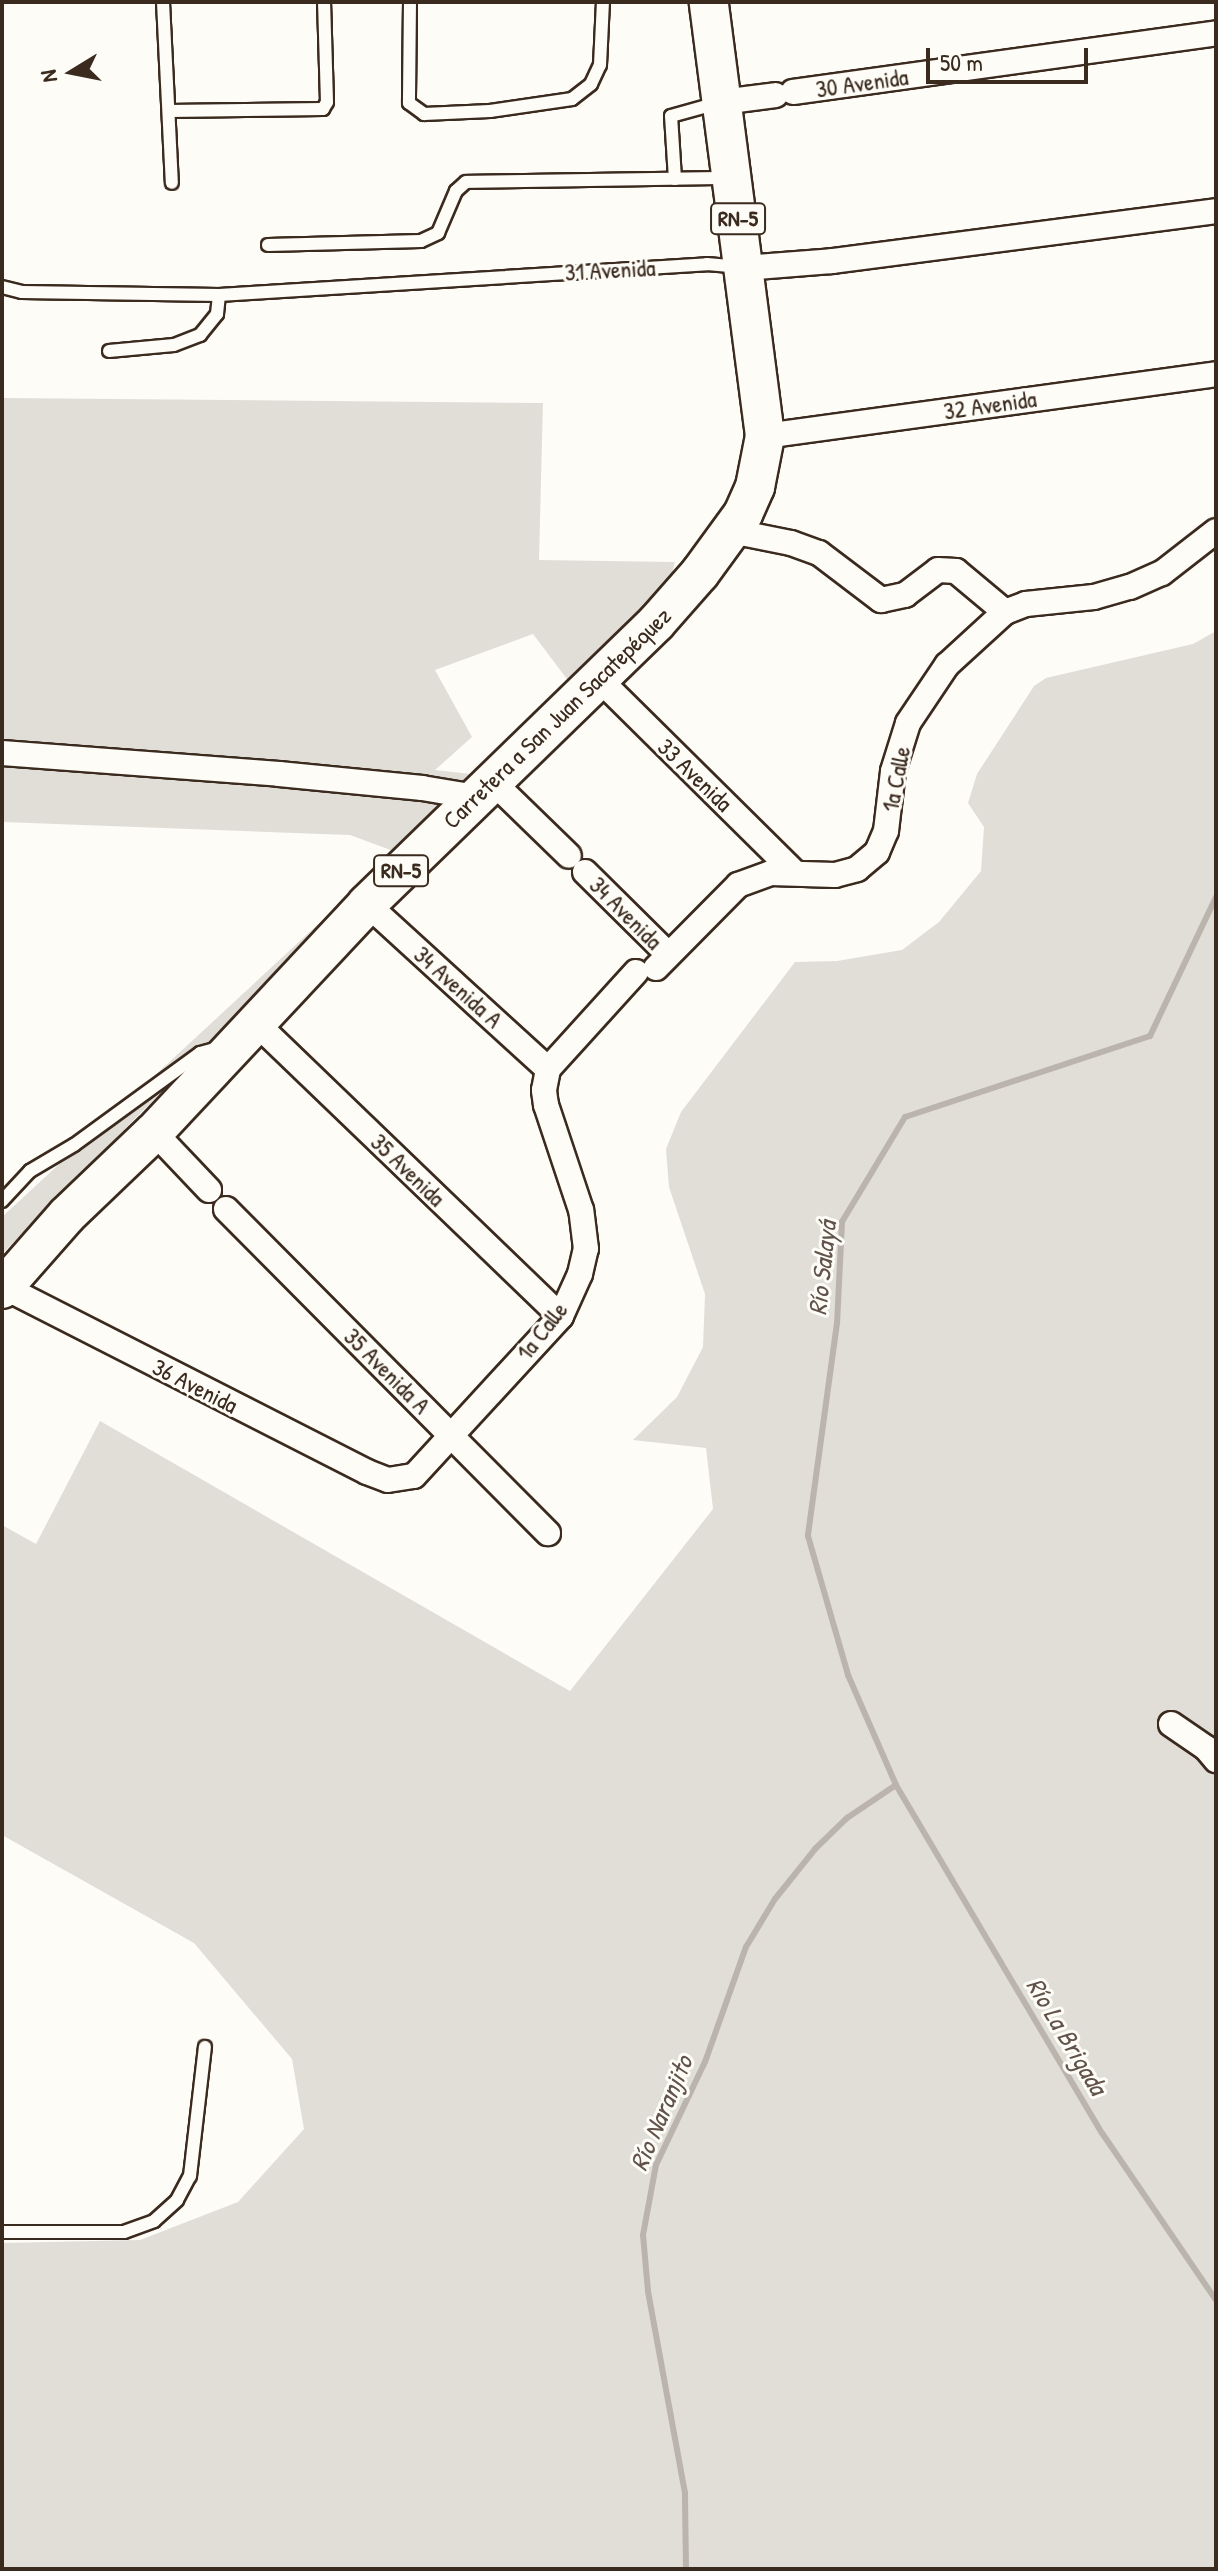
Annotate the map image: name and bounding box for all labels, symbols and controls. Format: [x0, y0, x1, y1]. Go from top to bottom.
north arrow [32, 32, 112, 112]
scale bar [930, 32, 1092, 82]
text: 50 m [940, 46, 983, 78]
street label: 30 Avenida [814, 62, 910, 104]
text: N [33, 68, 64, 85]
road number: RN-5 [710, 201, 766, 237]
street label: 31 Avenida [564, 253, 656, 287]
street label: 32 Avenida [942, 384, 1038, 426]
street label: Carretera a San Juan Sacatepéquez [437, 601, 677, 835]
street label: 33 Avenida [652, 732, 738, 818]
street label: 1a Calle [876, 744, 916, 814]
road number: RN-5 [373, 853, 429, 889]
street label: 34 Avenida [584, 871, 668, 955]
street label: 34 Avenida A [408, 940, 508, 1034]
street label: 35 Avenida [365, 1128, 451, 1212]
water label: Río Salayá [802, 1219, 842, 1317]
street label: 1a Calle [510, 1296, 574, 1366]
street label: 35 Avenida A [338, 1322, 436, 1420]
street label: 36 Avenida [148, 1352, 242, 1420]
water label: Río La Brigada [1020, 1972, 1114, 2100]
water label: Río Naranjito [623, 2051, 699, 2175]

